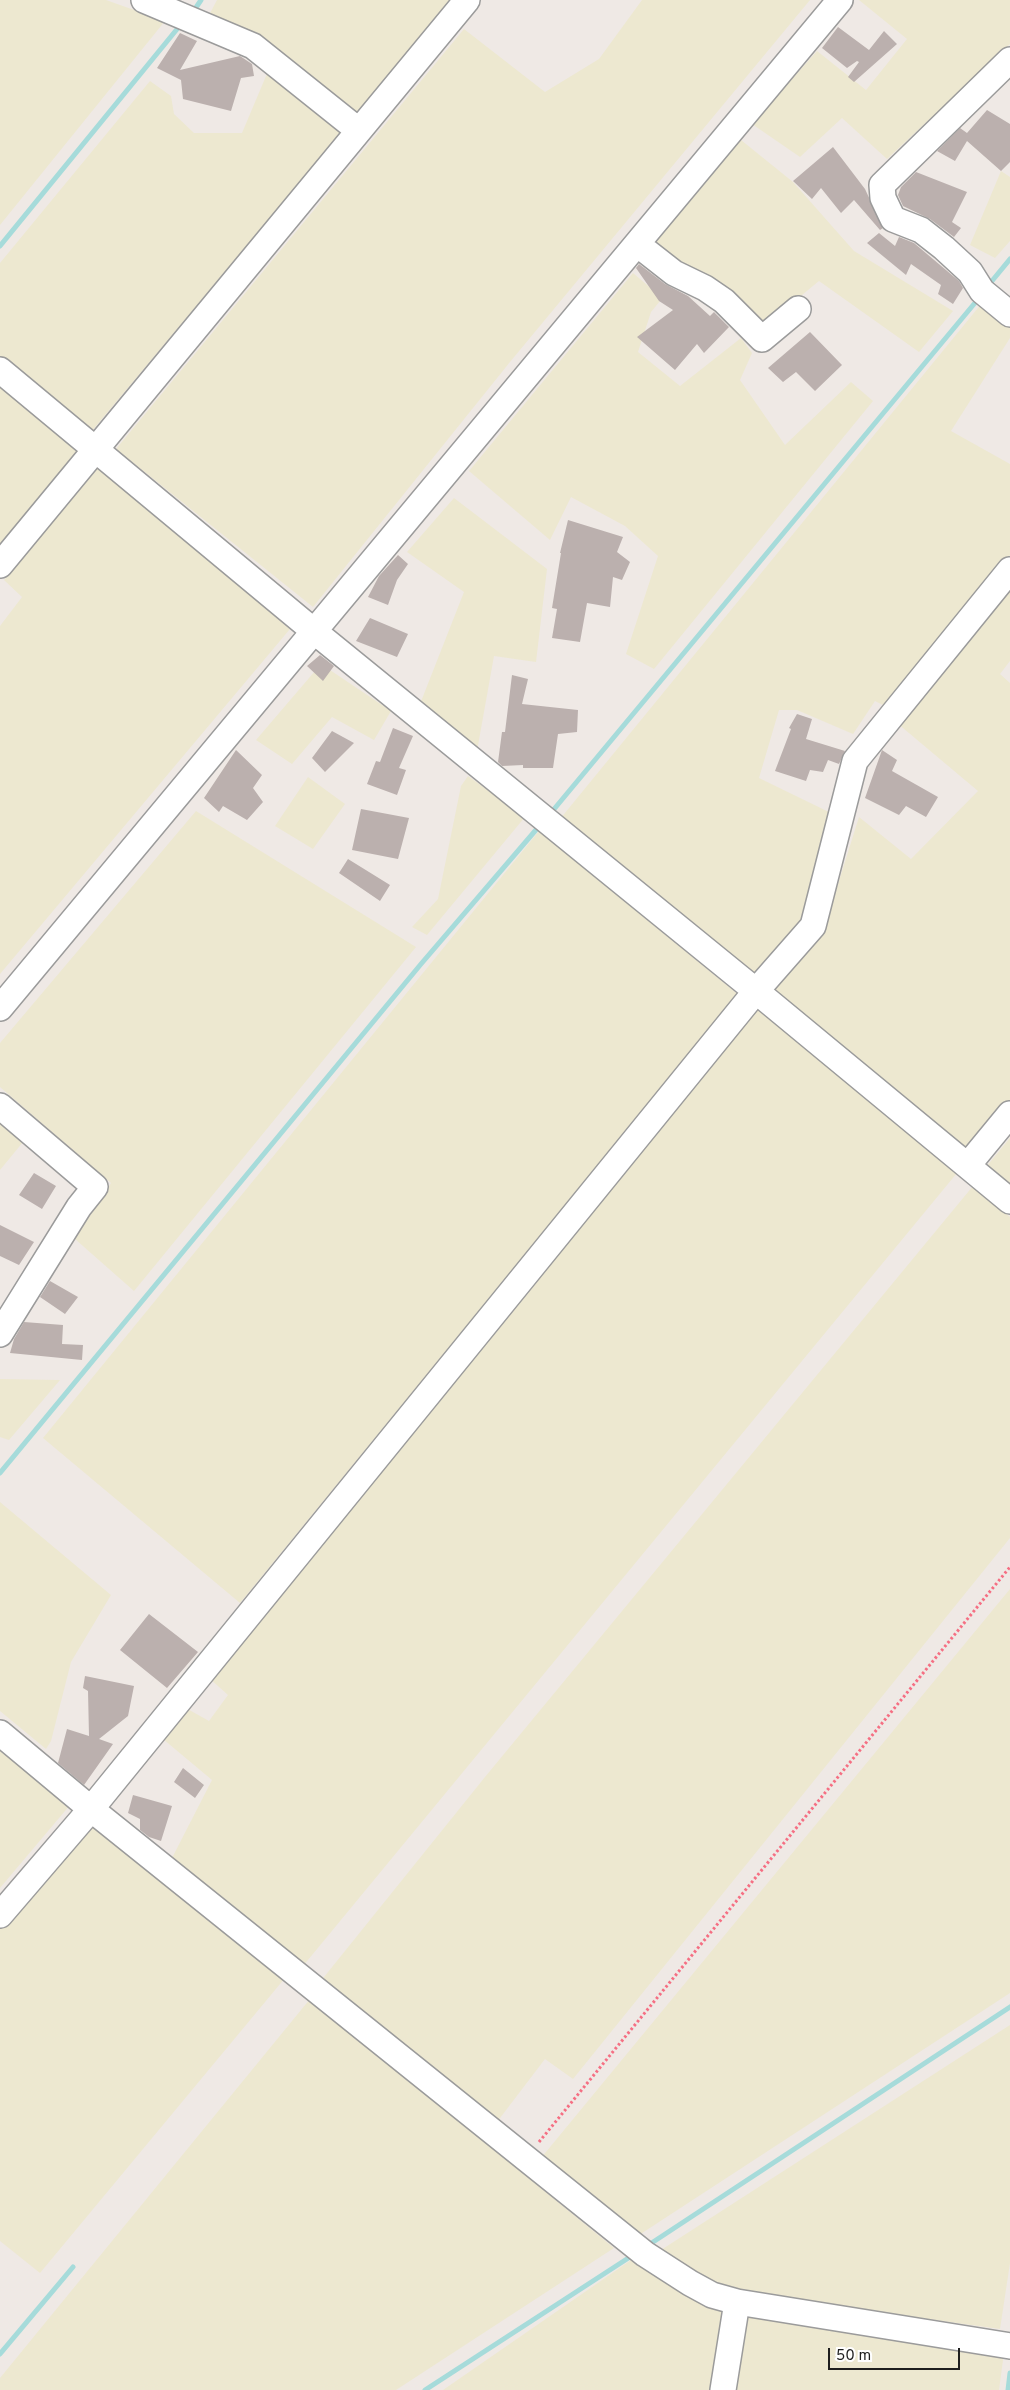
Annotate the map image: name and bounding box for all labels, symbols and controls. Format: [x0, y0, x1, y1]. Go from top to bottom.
scale bar [830, 2338, 962, 2370]
text: 50 m [836, 2347, 871, 2366]

